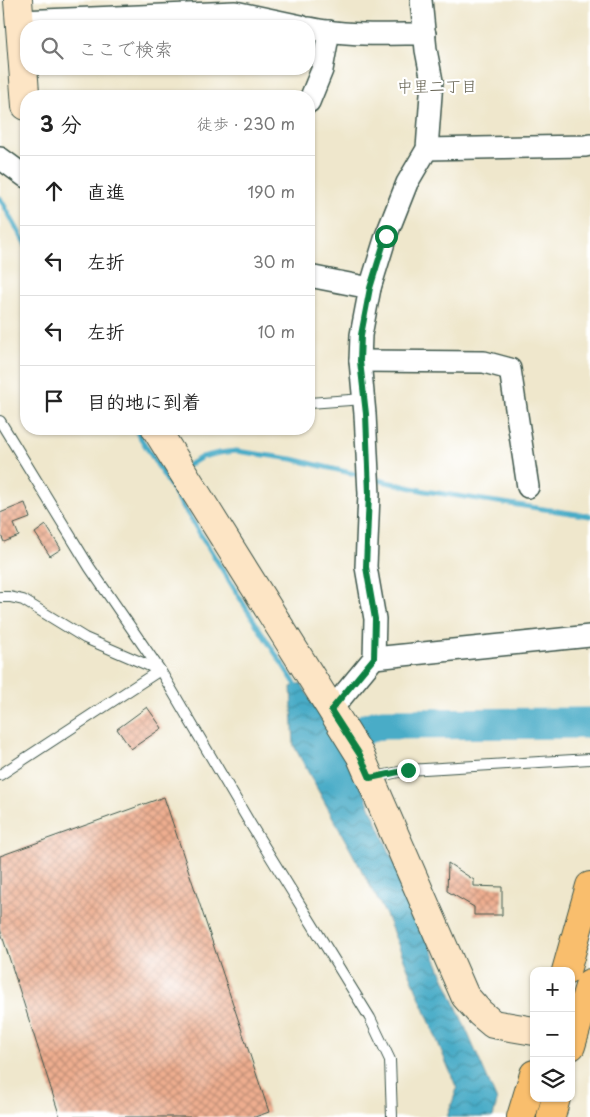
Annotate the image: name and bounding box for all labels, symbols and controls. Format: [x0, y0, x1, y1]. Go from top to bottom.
search box [20, 20, 315, 75]
icon: search [38, 34, 66, 62]
text: ここで検索 [78, 34, 173, 62]
district label: 中里二丁目 [397, 73, 477, 97]
text: 3 分 [40, 107, 82, 139]
text: 徒歩 · 230 m [197, 111, 295, 135]
icon: ahead [40, 177, 68, 205]
text: 直進 [87, 177, 125, 205]
text: 190 m [247, 179, 295, 203]
route start [375, 225, 398, 248]
icon: left [40, 247, 68, 275]
text: 左折 [87, 247, 125, 275]
text: 30 m [253, 249, 295, 273]
icon: left [40, 317, 68, 345]
text: 左折 [87, 317, 125, 345]
text: 10 m [258, 319, 295, 343]
icon: arrive [40, 387, 68, 415]
text: 目的地に到着 [87, 387, 201, 415]
route end [397, 759, 420, 782]
map controls [530, 967, 575, 1102]
button: + [530, 967, 575, 1012]
button: − [530, 1012, 575, 1057]
button: layers [530, 1057, 575, 1102]

